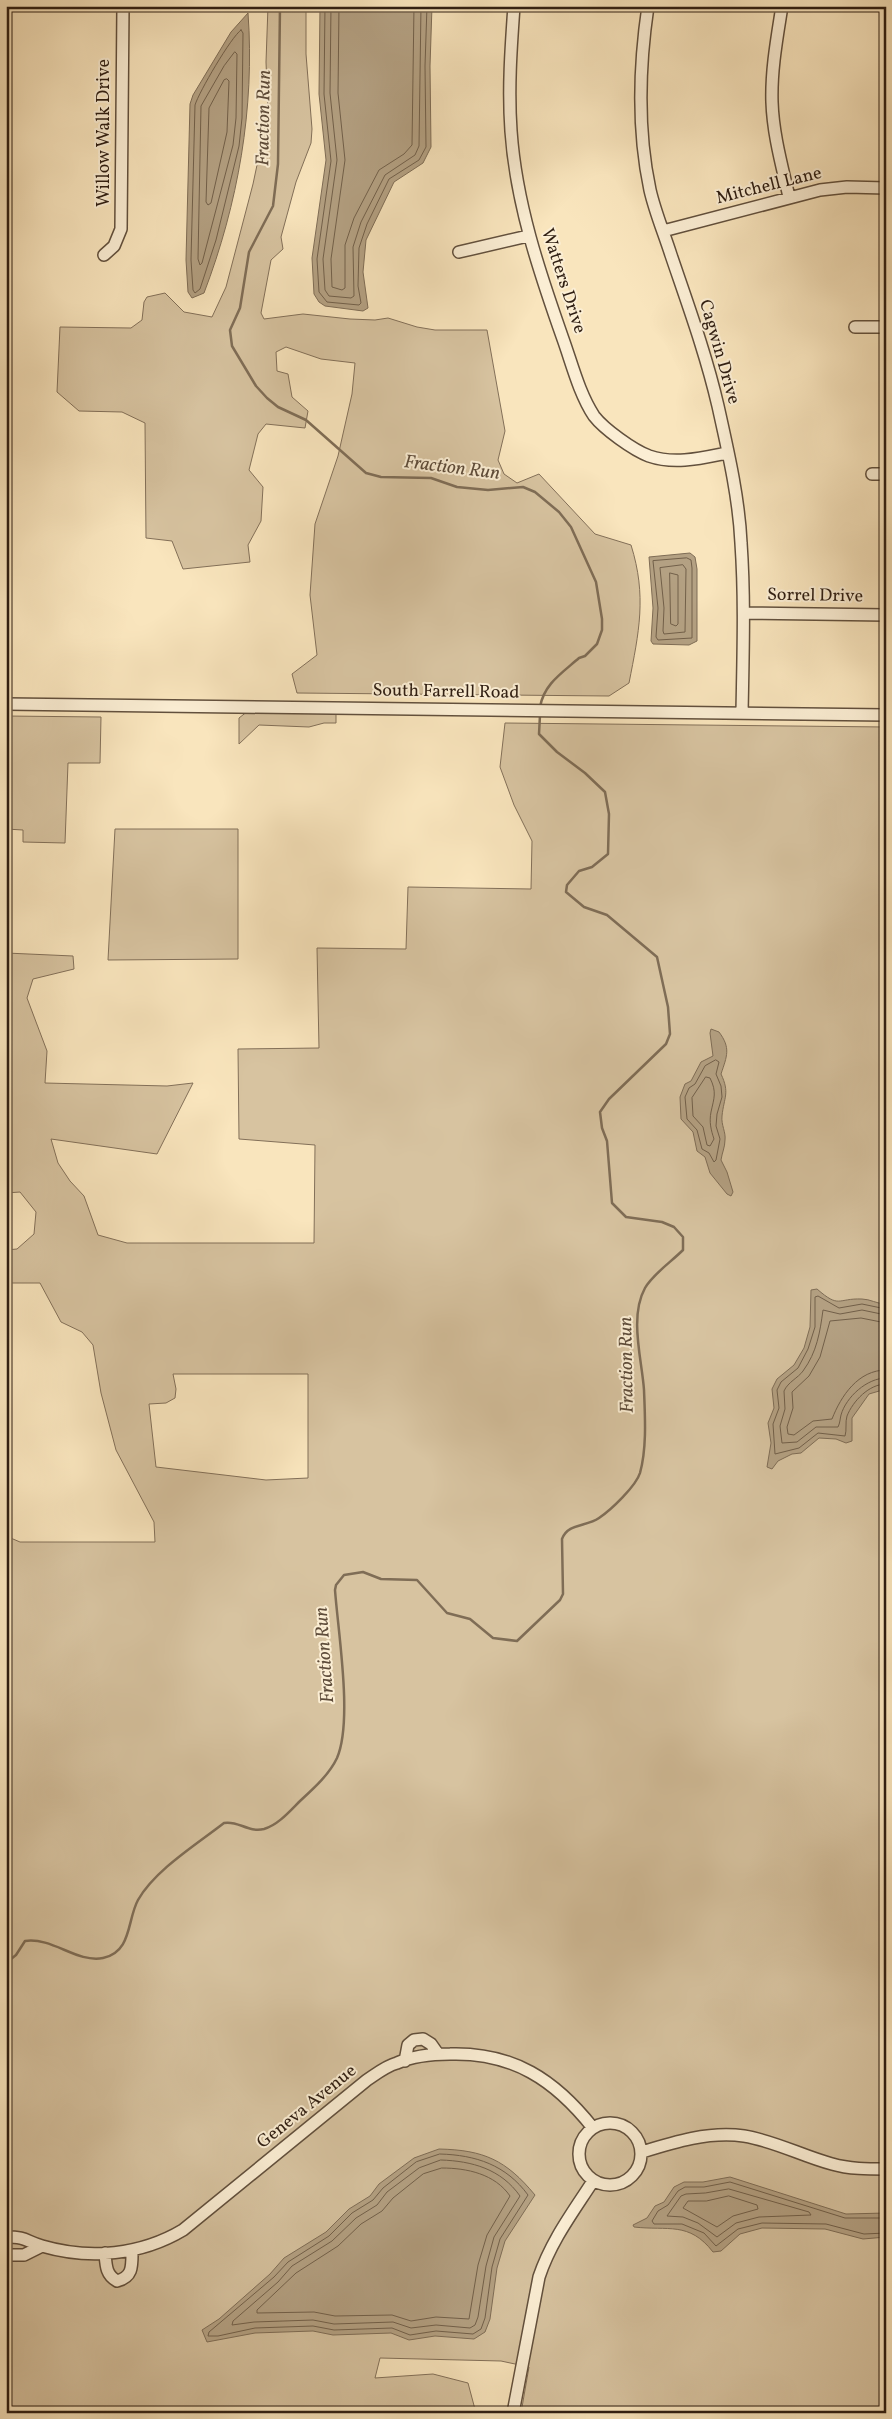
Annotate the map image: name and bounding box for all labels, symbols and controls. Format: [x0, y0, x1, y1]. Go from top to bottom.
street label: Willow Walk Drive [92, 59, 117, 207]
water label: Fraction Run [250, 69, 278, 166]
street label: Mitchell Lane [714, 161, 824, 211]
street label: Watters Drive [534, 225, 592, 337]
street label: Cagwin Drive [692, 297, 746, 407]
water label: Fraction Run [403, 449, 502, 487]
street label: Sorrel Drive [767, 583, 863, 609]
street label: South Farrell Road [372, 678, 520, 706]
water label: Fraction Run [613, 1316, 641, 1413]
water label: Fraction Run [309, 1606, 341, 1704]
street label: Geneva Avenue [252, 2059, 362, 2155]

